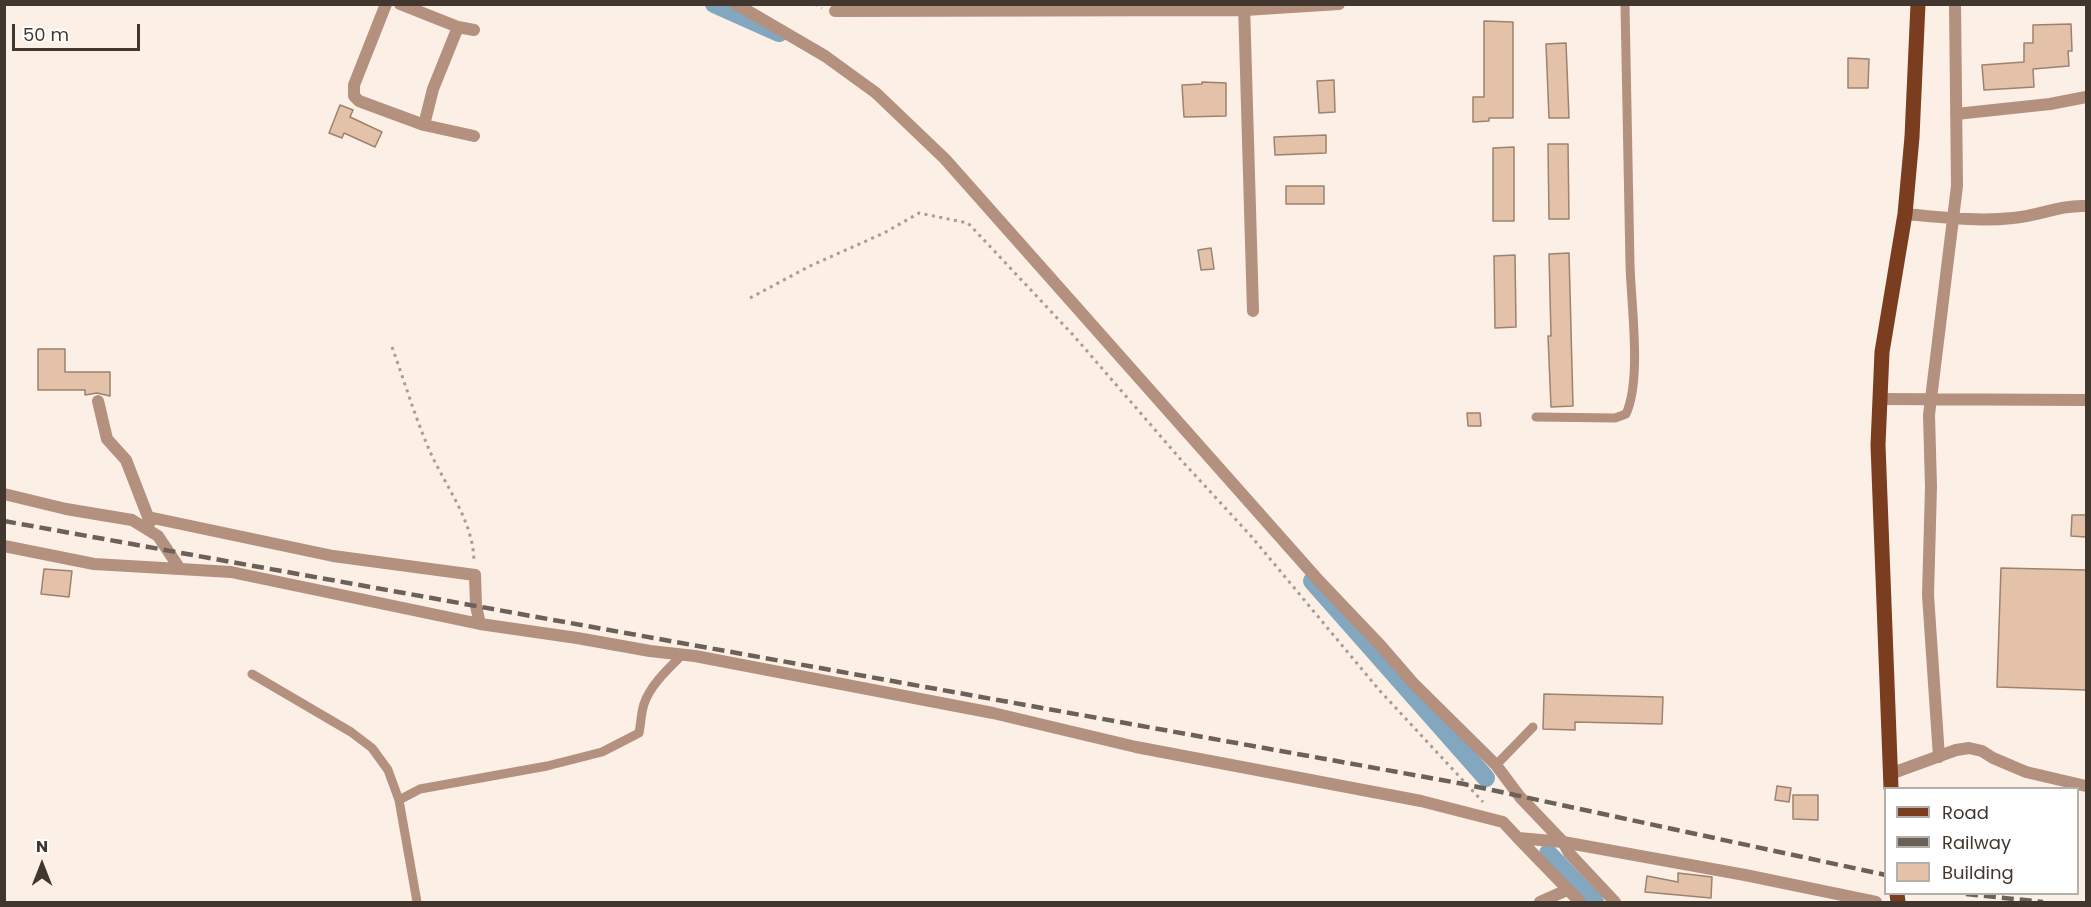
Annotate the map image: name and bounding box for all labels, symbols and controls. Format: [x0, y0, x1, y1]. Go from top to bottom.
scale bar [15, 12, 142, 50]
text: 50 m [23, 22, 69, 47]
legend [1884, 787, 2079, 895]
text: Road [1942, 800, 1989, 825]
text: Railway [1942, 830, 2011, 855]
north arrow [12, 835, 72, 895]
text: N [36, 835, 48, 858]
text: Building [1942, 860, 2014, 885]

